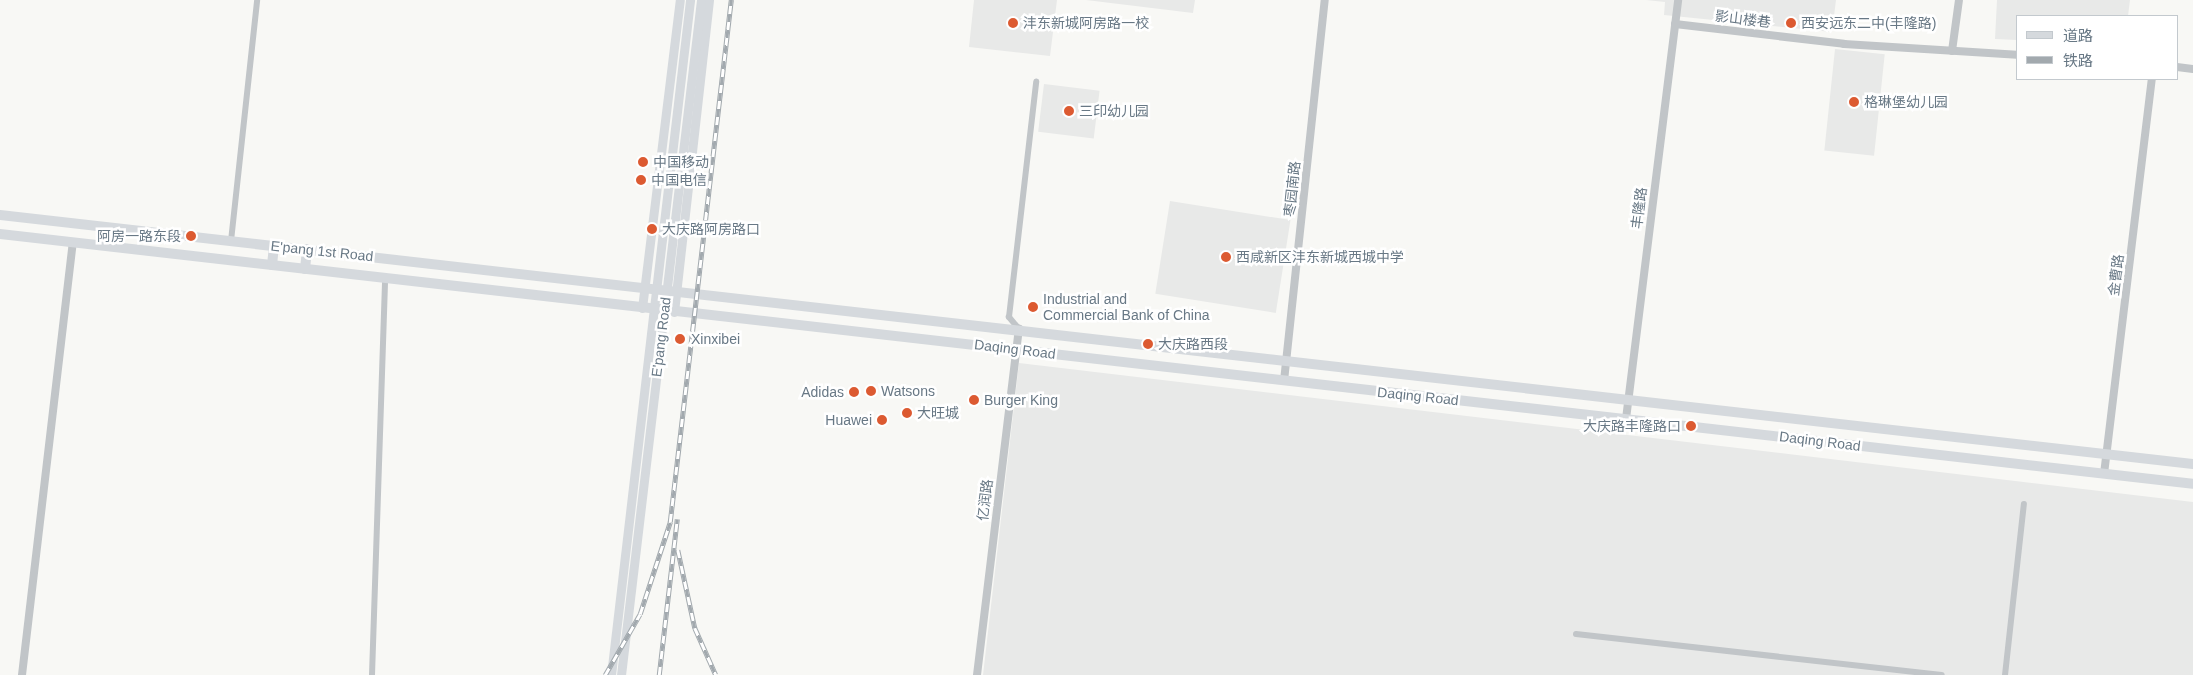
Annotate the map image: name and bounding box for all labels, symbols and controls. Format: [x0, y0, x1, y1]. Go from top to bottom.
street label: 影山楼巷 [1714, 7, 1772, 31]
place label: 沣东新城阿房路一校 [1023, 15, 1149, 31]
place label: 西安远东二中(丰隆路) [1801, 15, 1936, 31]
legend [2016, 15, 2178, 80]
marker: 沣东新城阿房路一校 [1007, 17, 1019, 29]
marker: 西安远东二中(丰隆路) [1785, 17, 1797, 29]
text: 道路 [2063, 27, 2093, 44]
text: 铁路 [2063, 52, 2093, 69]
place label: 格琳堡幼儿园 [1864, 94, 1948, 110]
marker: 格琳堡幼儿园 [1848, 96, 1860, 108]
place label: 三印幼儿园 [1079, 103, 1149, 119]
marker: 三印幼儿园 [1063, 105, 1075, 117]
place label: 中国移动 [653, 154, 709, 170]
marker: 中国移动 [637, 156, 649, 168]
street label: 枣园南路 [1281, 160, 1303, 218]
place label: 中国电信 [651, 172, 707, 188]
marker: 中国电信 [635, 174, 647, 186]
street label: 丰隆路 [1628, 186, 1650, 230]
place label: 大庆路阿房路口 [662, 221, 760, 237]
marker: 大庆路阿房路口 [646, 223, 658, 235]
place label: 阿房一路东段 [97, 228, 181, 244]
marker: 阿房一路东段 [185, 230, 197, 242]
street label: E'pang 1st Road [270, 237, 374, 265]
place label: 西咸新区沣东新城西城中学 [1236, 249, 1404, 265]
marker: 西咸新区沣东新城西城中学 [1220, 251, 1232, 263]
street label: 金曹路 [2105, 253, 2127, 297]
place label: Industrial and Commercial Bank of China [1043, 291, 1210, 324]
street label: E'pang Road [648, 296, 674, 378]
marker: Industrial and Commercial Bank of China [1027, 301, 1039, 313]
place label: Xinxibei [691, 331, 740, 347]
marker: Xinxibei [673, 332, 687, 346]
street label: Daqing Road [973, 336, 1057, 362]
place label: 大庆路西段 [1158, 336, 1228, 352]
marker: 大庆路西段 [1142, 338, 1154, 350]
place label: Watsons [881, 383, 935, 399]
street label: Daqing Road [1376, 383, 1460, 409]
place label: Adidas [801, 384, 844, 400]
marker: Watsons [865, 385, 877, 397]
marker: Adidas [848, 386, 860, 398]
place label: Burger King [984, 392, 1058, 408]
marker: Burger King [968, 394, 980, 406]
place label: 大旺城 [917, 405, 959, 421]
marker: 大旺城 [901, 407, 913, 419]
place label: Huawei [825, 412, 872, 428]
marker: Huawei [876, 414, 888, 426]
place label: 大庆路丰隆路口 [1583, 418, 1681, 434]
marker: 大庆路丰隆路口 [1685, 420, 1697, 432]
street label: Daqing Road [1778, 428, 1862, 454]
street label: 亿润路 [974, 478, 996, 522]

